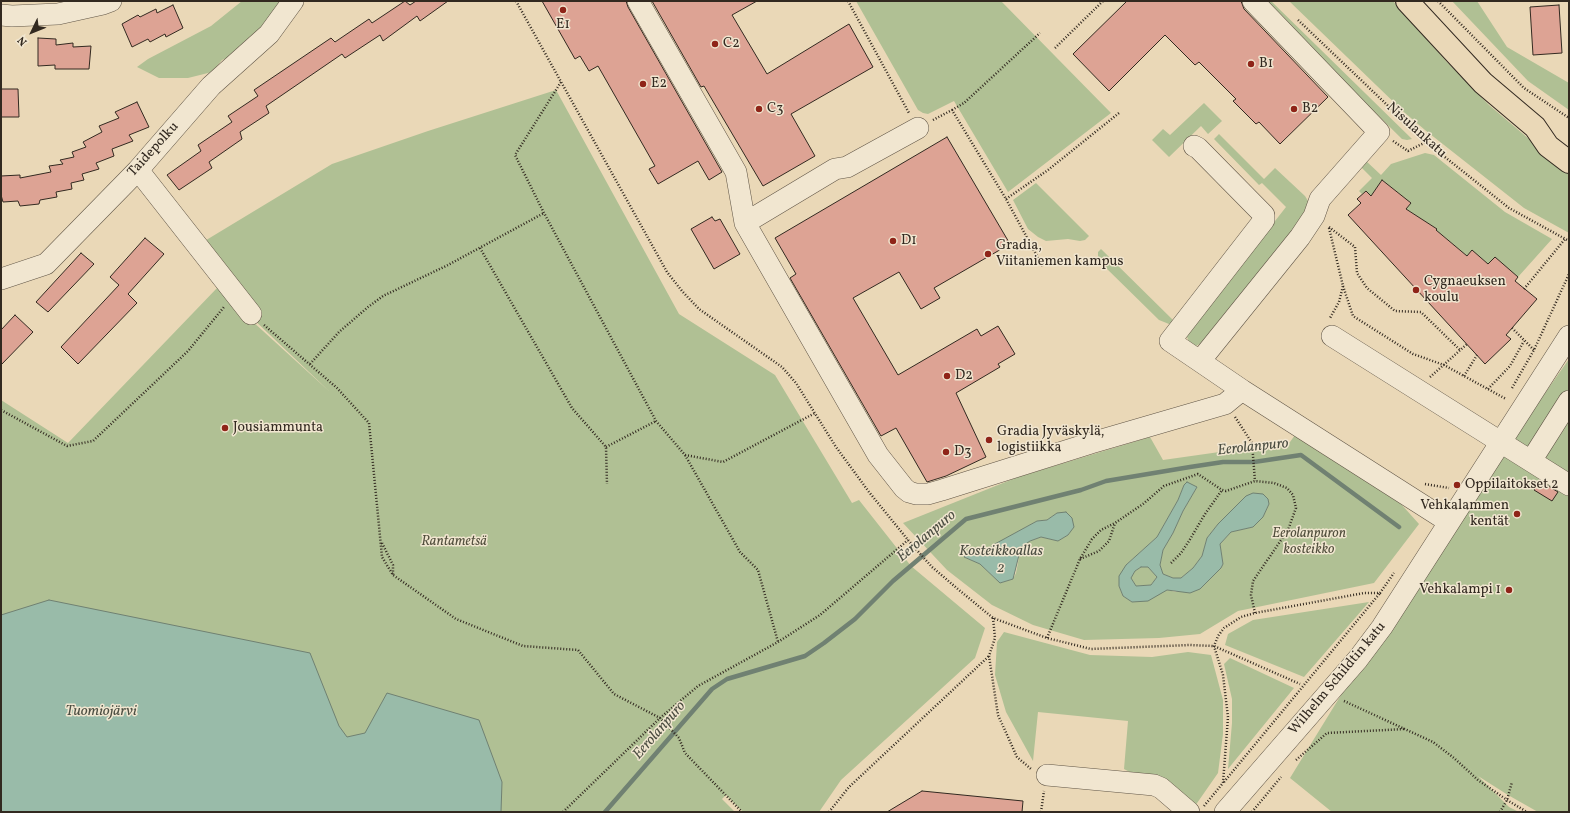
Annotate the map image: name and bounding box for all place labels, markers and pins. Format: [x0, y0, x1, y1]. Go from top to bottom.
marker: E1 [558, 5, 568, 15]
place label: E1 [556, 17, 570, 33]
place label: C2 [723, 36, 740, 52]
marker: C2 [710, 39, 720, 49]
place label: B1 [1259, 56, 1273, 72]
marker: B1 [1246, 59, 1256, 69]
place label: E2 [651, 76, 667, 92]
marker: E2 [638, 79, 648, 89]
place label: C3 [767, 101, 783, 117]
place label: B2 [1302, 101, 1318, 117]
marker: C3 [754, 104, 764, 114]
marker: B2 [1289, 104, 1299, 114]
place label: D1 [901, 233, 917, 249]
marker: D1 [888, 236, 898, 246]
place label: Gradia, Viitaniemen kampus [996, 238, 1124, 270]
marker: Gradia, Viitaniemen kampus [983, 249, 993, 259]
place label: Cygnaeuksen koulu [1424, 274, 1506, 306]
marker: Cygnaeuksen koulu [1411, 285, 1421, 295]
place label: D2 [955, 368, 973, 384]
marker: D2 [942, 371, 952, 381]
place label: Jousiammunta [233, 420, 323, 436]
marker: Jousiammunta [220, 423, 230, 433]
place label: Gradia Jyväskylä, logistiikka [997, 424, 1104, 456]
marker: Gradia Jyväskylä, logistiikka [984, 435, 994, 445]
place label: D3 [954, 444, 971, 460]
marker: D3 [941, 447, 951, 457]
place label: Oppilaitokset 2 [1465, 477, 1558, 493]
marker: Oppilaitokset 2 [1452, 480, 1462, 490]
place label: Vehkalammen kentät [1420, 498, 1509, 530]
marker: Vehkalammen kentät [1512, 509, 1522, 519]
place label: Vehkalampi 1 [1419, 582, 1501, 598]
marker: Vehkalampi 1 [1504, 585, 1514, 595]

